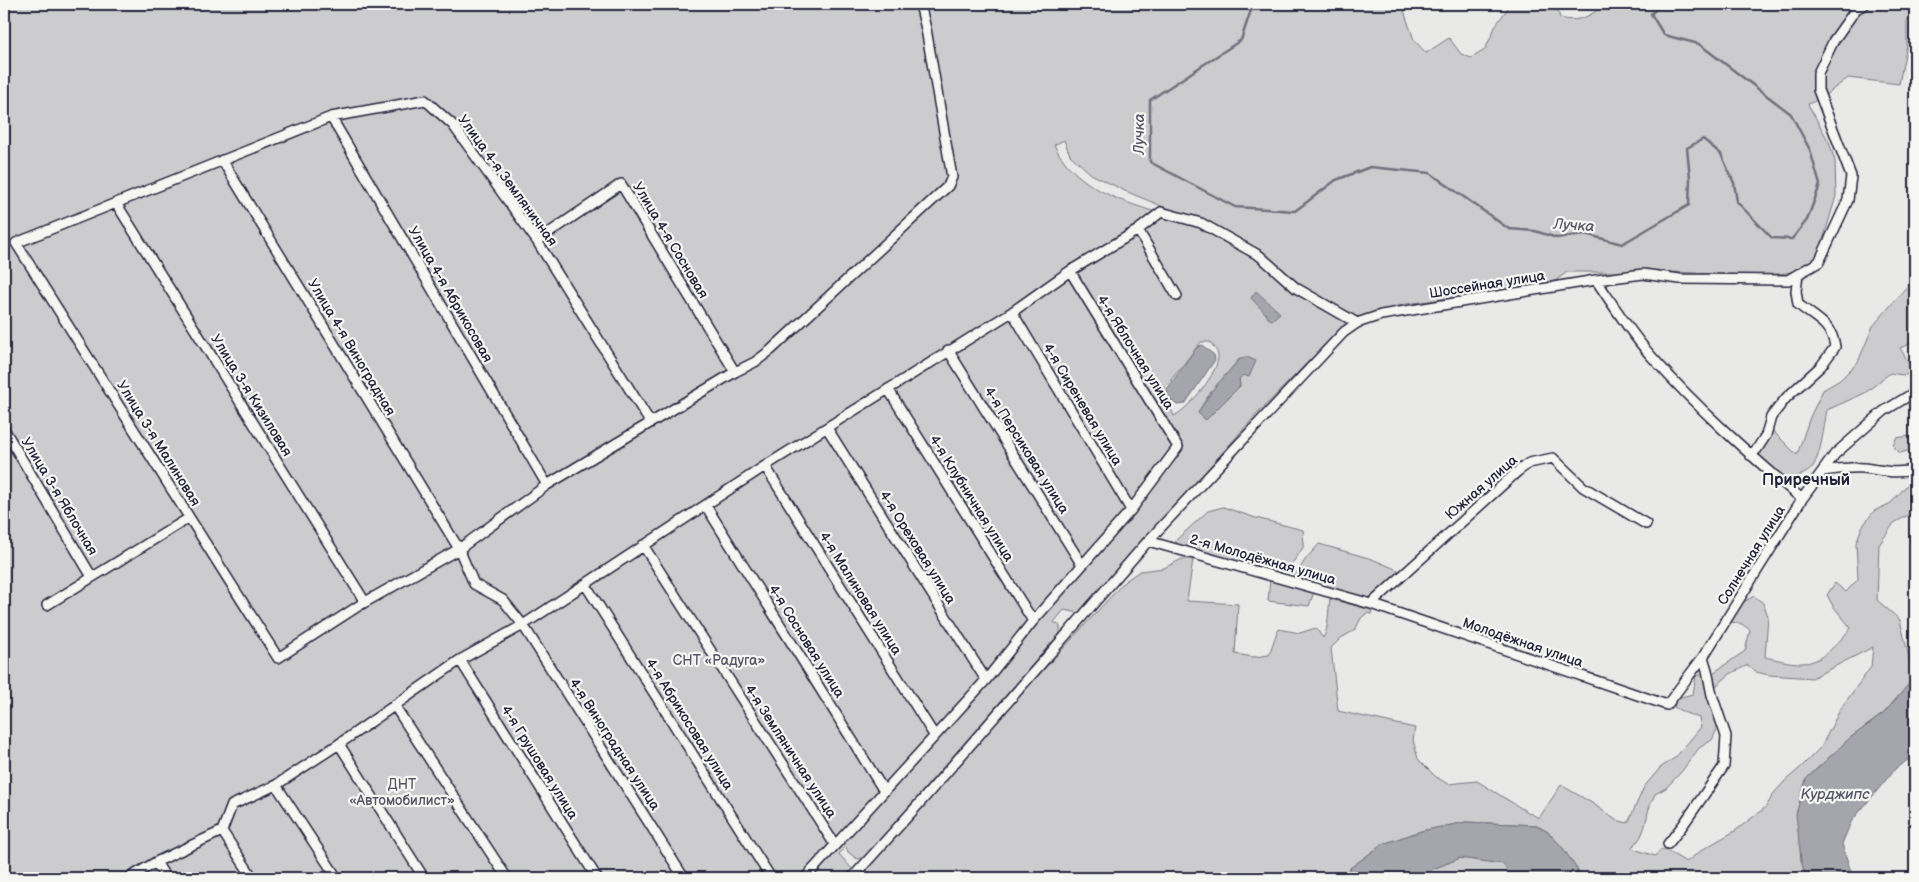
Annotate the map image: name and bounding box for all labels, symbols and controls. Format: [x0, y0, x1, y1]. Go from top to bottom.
street label: Улица 4-я Земляничная [454, 111, 561, 250]
water label: Лучка [1130, 113, 1149, 156]
street label: Улица 4-я Сосновая [629, 179, 712, 302]
water label: Лучка [1552, 215, 1595, 236]
street label: Улица 4-я Абрикосовая [405, 223, 497, 366]
street label: Шоссейная улица [1428, 267, 1547, 302]
street label: Улица 4-я Виноградная [304, 276, 399, 419]
street label: 4-я Яблочная улица [1093, 292, 1178, 413]
street label: Улица 3-я Кизиловая [207, 331, 296, 460]
street label: 4-я Сиреневая улица [1039, 340, 1126, 469]
street label: Улица 3-я Малиновая [113, 377, 204, 509]
street label: 4-я Персиковая улица [981, 384, 1073, 517]
street label: 4-я Клубничная улица [926, 432, 1018, 565]
street label: Улица 3-я Яблочная [18, 434, 102, 558]
street label: Южная улица [1442, 451, 1521, 523]
district label: Приречный [1762, 471, 1850, 490]
street label: 4-я Ореховая улица [876, 487, 960, 608]
street label: Солнечная улица [1714, 502, 1789, 608]
street label: 4-я Малиновая улица [816, 529, 906, 659]
street label: 2-я Молодёжная улица [1188, 530, 1339, 589]
street label: 4-я Сосновая улица [765, 582, 849, 701]
street label: Молодёжная улица [1460, 614, 1586, 671]
park label: СНТ «Радуга» [673, 652, 765, 669]
street label: 4-я Абрикосовая улица [642, 655, 737, 794]
street label: 4-я Виноградная улица [566, 675, 664, 814]
street label: 4-я Земляничная улица [741, 681, 840, 822]
street label: 4-я Грушовая улица [498, 702, 582, 823]
park label: ДНТ «Автомобилист» [349, 776, 455, 809]
water label: Курджипс [1800, 785, 1870, 804]

